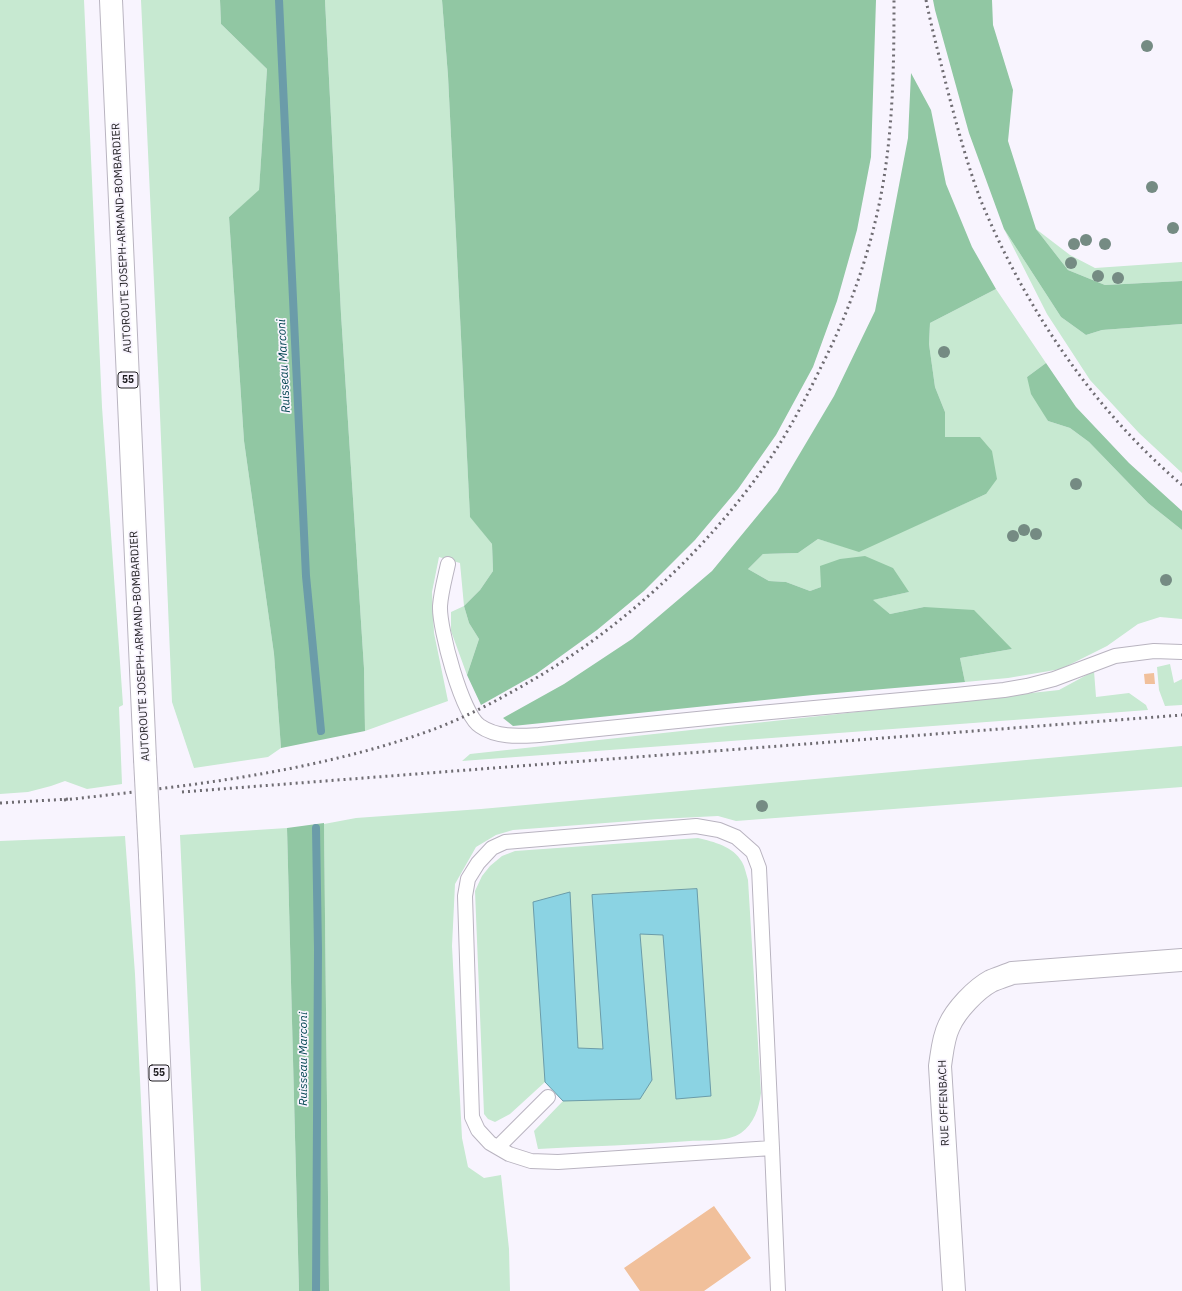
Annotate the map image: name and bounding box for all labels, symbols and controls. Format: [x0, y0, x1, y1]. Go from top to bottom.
street label: AUTOROUTE JOSEPH-ARMAND-BOMBARDIER [109, 123, 135, 353]
water label: Ruisseau Marconi [274, 319, 294, 413]
road number: 55 [118, 372, 138, 388]
street label: AUTOROUTE JOSEPH-ARMAND-BOMBARDIER [127, 531, 153, 761]
water label: Ruisseau Marconi [297, 1012, 311, 1106]
street label: RUE OFFENBACH [936, 1060, 952, 1146]
road number: 55 [149, 1065, 169, 1081]

